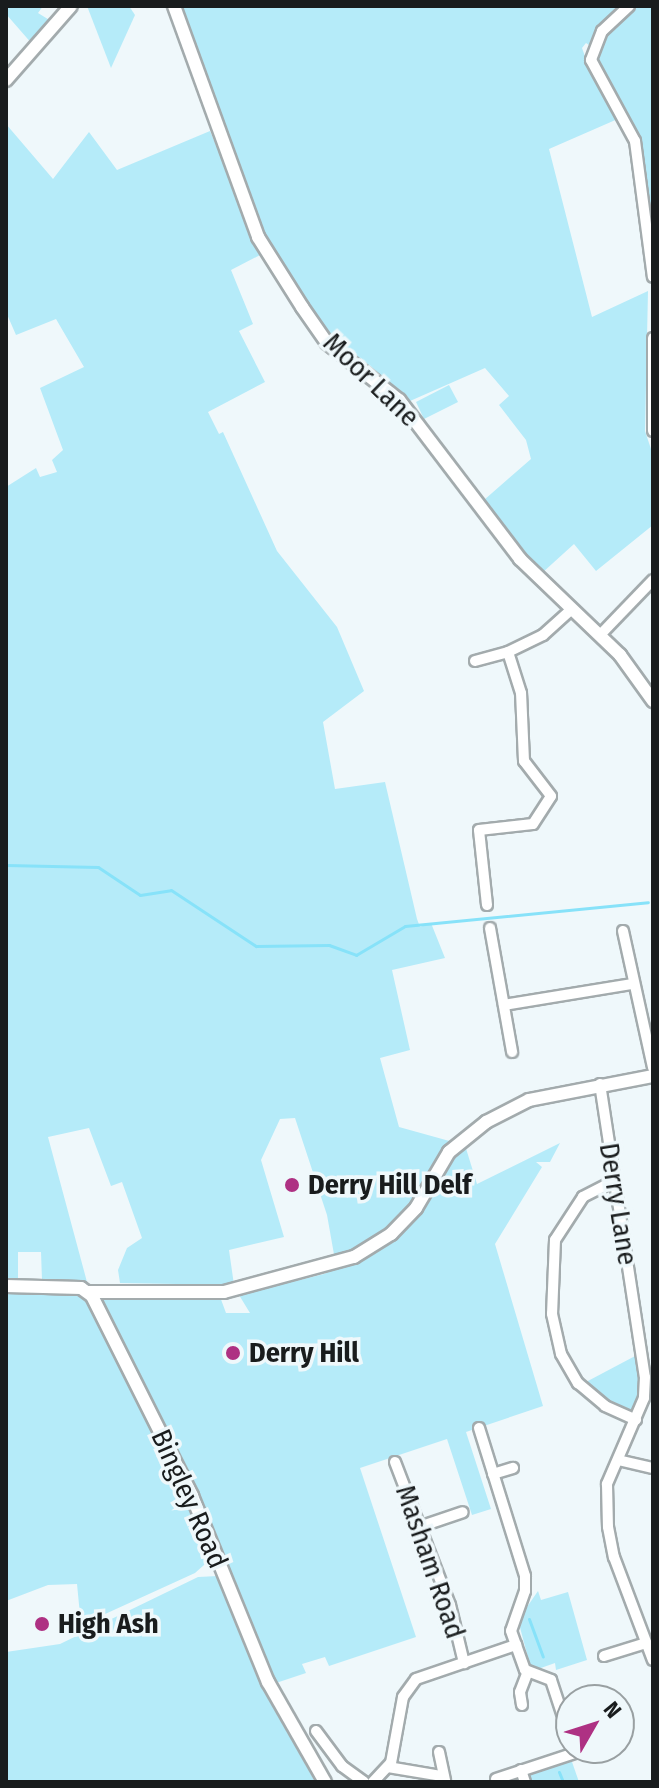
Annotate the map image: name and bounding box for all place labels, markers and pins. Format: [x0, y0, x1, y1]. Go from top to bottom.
place label: Derry Hill Delf [308, 1168, 471, 1202]
marker: Derry Hill Delf [283, 1176, 301, 1194]
place label: Derry Hill [249, 1336, 359, 1370]
marker: Derry Hill [224, 1344, 242, 1362]
place label: High Ash [58, 1607, 159, 1641]
marker: High Ash [33, 1615, 51, 1633]

